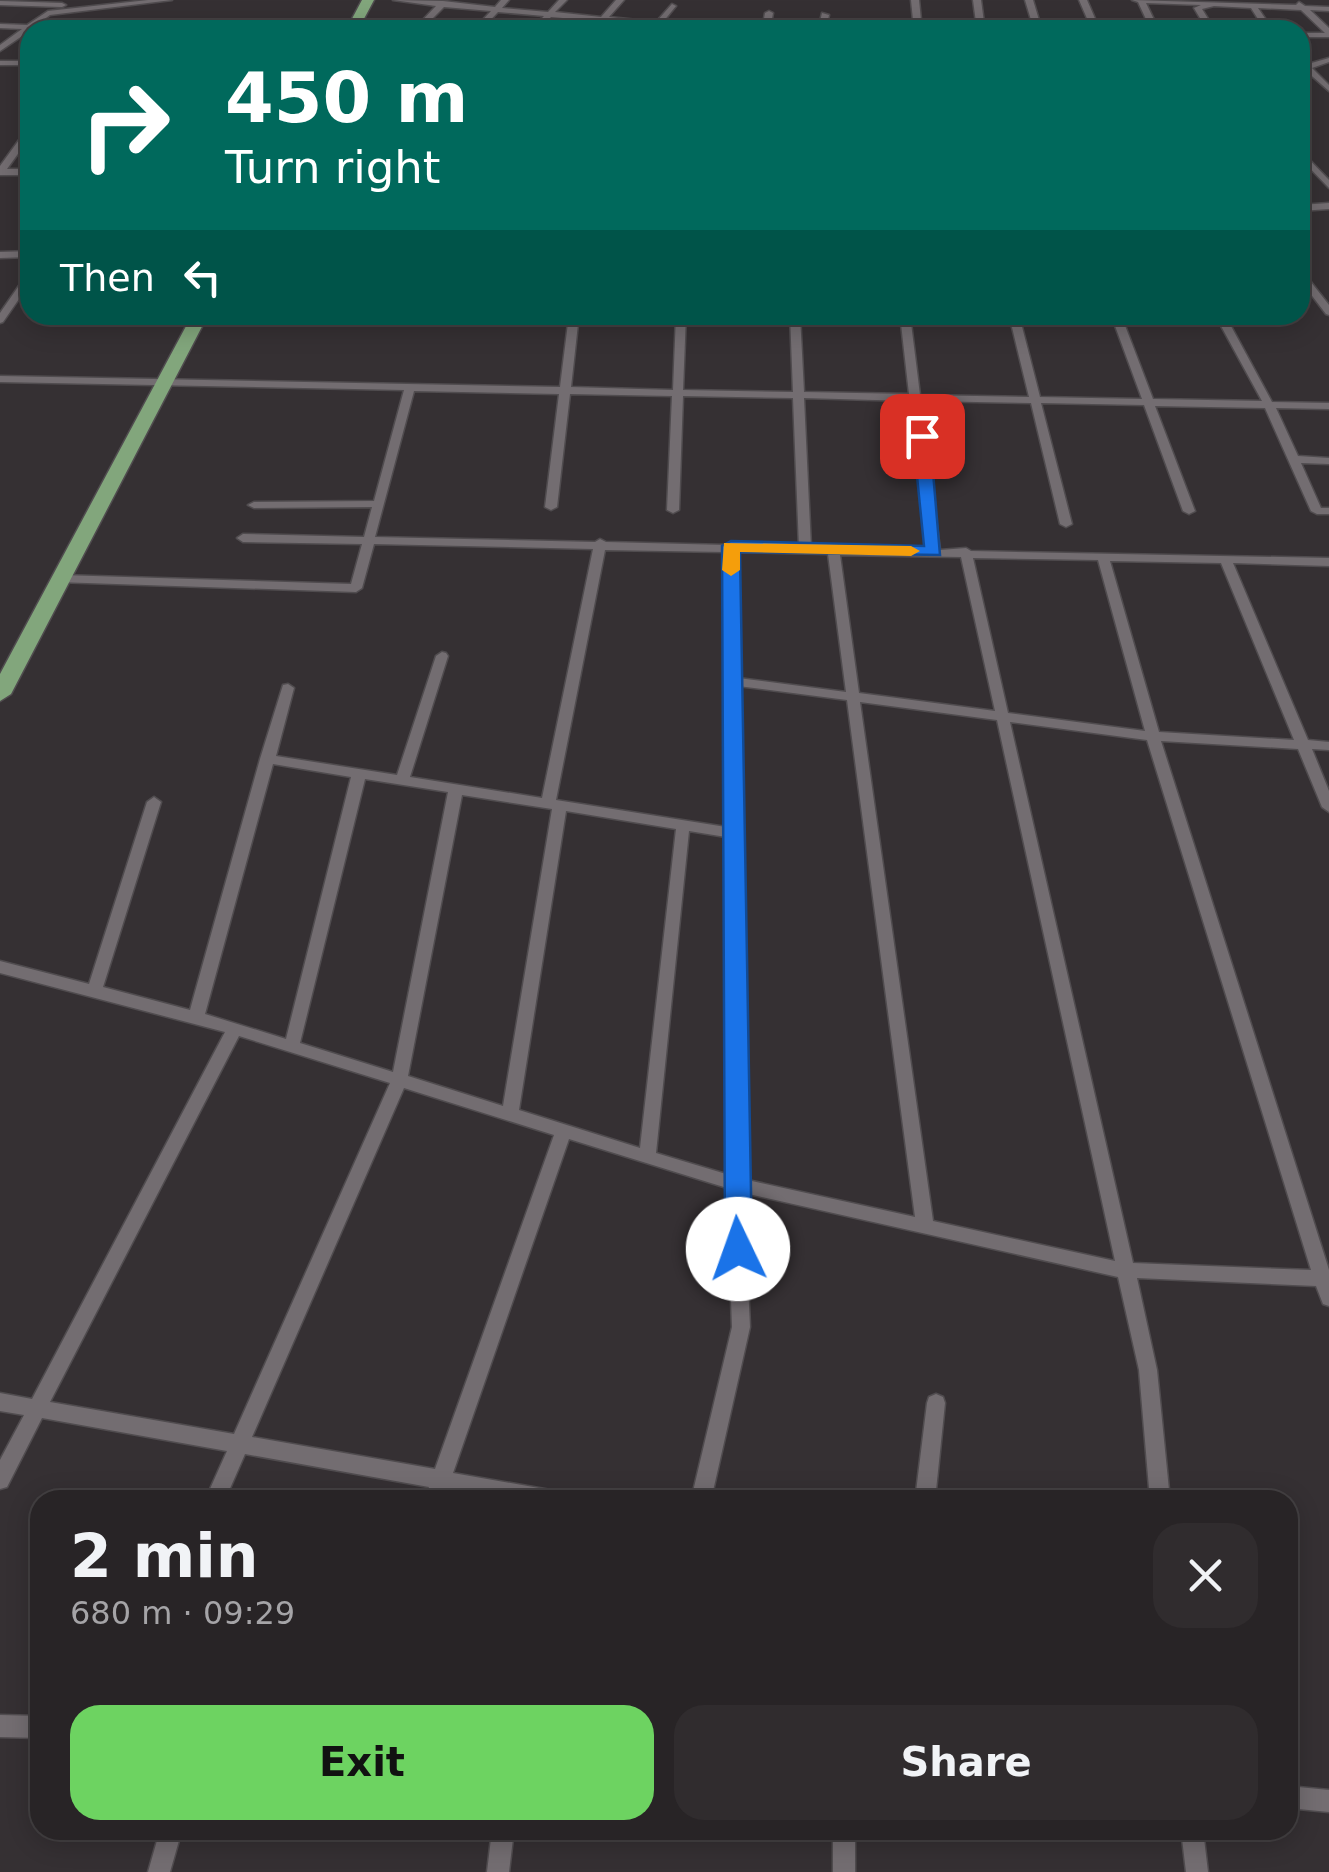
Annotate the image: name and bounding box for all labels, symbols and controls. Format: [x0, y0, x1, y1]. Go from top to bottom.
text: 450 m [225, 57, 468, 139]
icon: right [60, 60, 190, 190]
text: Turn right [225, 141, 440, 194]
icon: left [175, 250, 230, 305]
text: Then [60, 256, 155, 300]
pin [880, 394, 965, 479]
icon: arrive [895, 409, 950, 464]
position arrow [686, 1197, 790, 1301]
text: 2 min [70, 1521, 258, 1591]
button: close [1153, 1523, 1258, 1628]
text: 680 m · 09:29 [70, 1594, 295, 1632]
button: Exit [70, 1705, 654, 1820]
button: Share [674, 1705, 1258, 1820]

